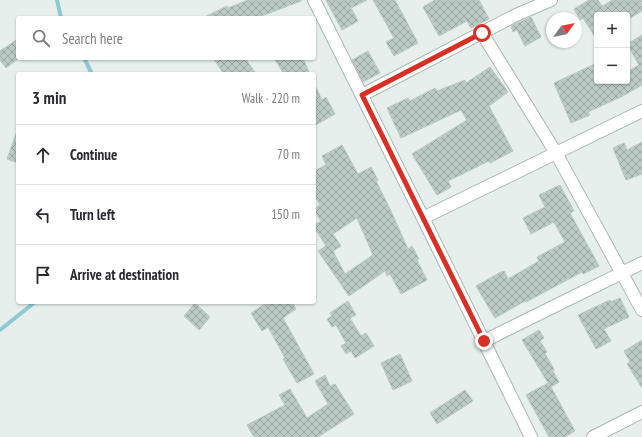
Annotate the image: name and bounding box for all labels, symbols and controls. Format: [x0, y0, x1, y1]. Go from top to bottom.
north arrow [546, 12, 582, 48]
map controls [594, 12, 630, 84]
button: + [594, 12, 630, 48]
search box [16, 16, 316, 60]
route start [473, 24, 491, 42]
icon: search [30, 27, 52, 49]
text: Search here [62, 29, 123, 48]
button: − [594, 48, 630, 84]
text: 3 min [32, 87, 66, 109]
text: Walk · 220 m [242, 90, 300, 107]
icon: ahead [32, 144, 54, 166]
text: Continue [70, 145, 117, 164]
text: 70 m [277, 146, 300, 163]
icon: left [32, 204, 54, 226]
text: Turn left [70, 205, 115, 224]
text: 150 m [271, 206, 300, 223]
icon: arrive [32, 264, 54, 286]
text: Arrive at destination [70, 265, 179, 284]
route end [475, 332, 493, 350]

